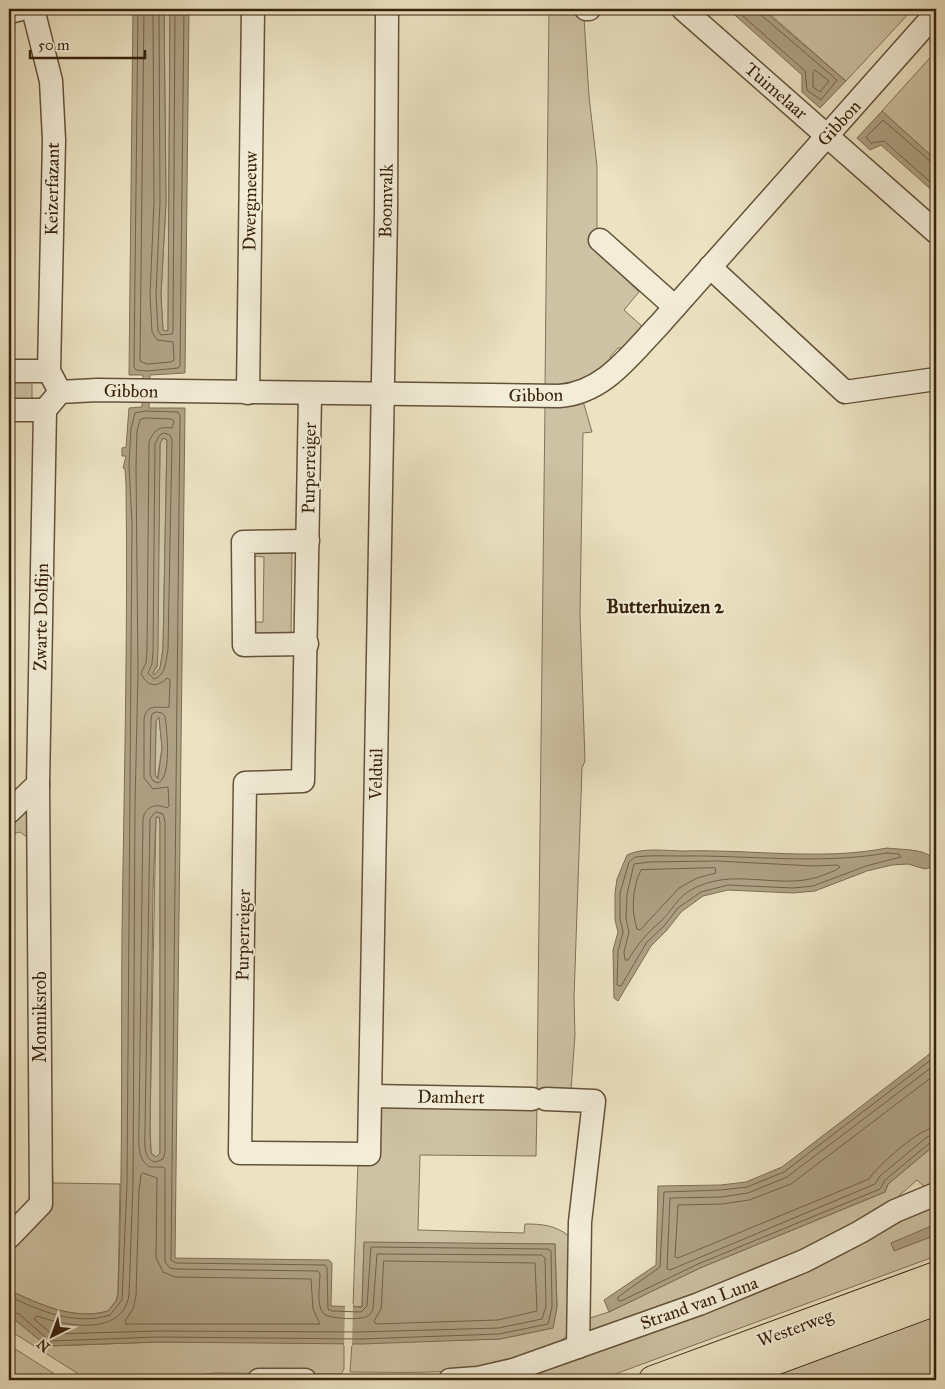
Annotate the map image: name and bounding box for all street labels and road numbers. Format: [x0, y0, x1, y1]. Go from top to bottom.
street label: Tuimelaar [740, 58, 812, 124]
street label: Gibbon [813, 95, 866, 151]
street label: Keizerfazant [40, 142, 64, 236]
street label: Dwergmeeuw [238, 151, 263, 251]
street label: Boomvalk [374, 163, 398, 238]
street label: Gibbon [104, 380, 159, 402]
street label: Gibbon [509, 384, 564, 406]
street label: Purperreiger [297, 422, 322, 514]
street label: Zwarte Dolfijn [29, 563, 53, 671]
street label: Velduil [365, 748, 387, 801]
street label: Purperreiger [231, 889, 256, 981]
street label: Monniksrob [29, 971, 51, 1063]
street label: Damhert [417, 1085, 486, 1109]
street label: Strand van Luna [637, 1271, 761, 1335]
street label: Westerweg [754, 1304, 837, 1353]

